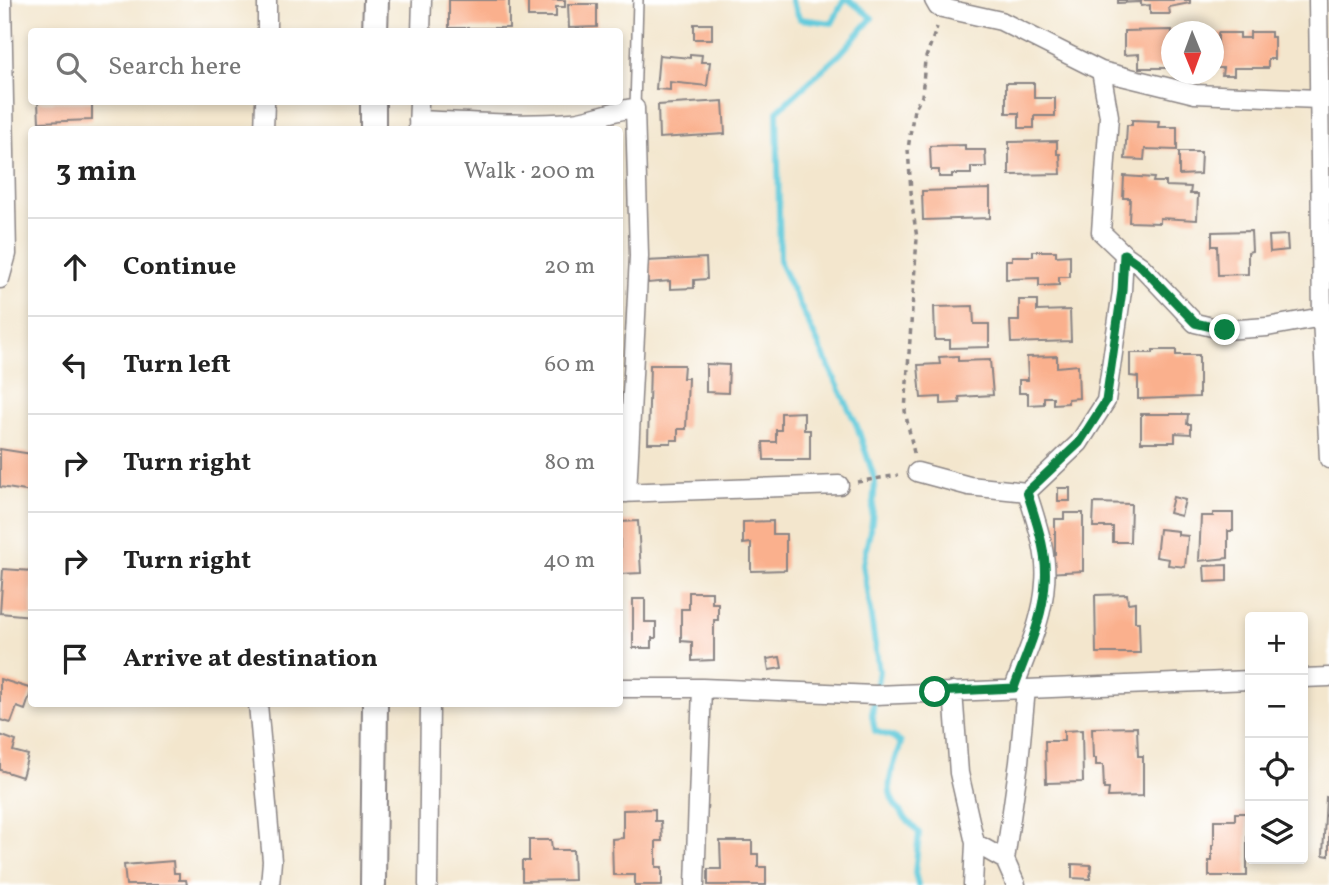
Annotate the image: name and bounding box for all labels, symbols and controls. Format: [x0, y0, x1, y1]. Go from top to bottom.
north arrow [1161, 21, 1224, 84]
search box [28, 28, 623, 105]
icon: search [52, 48, 90, 86]
text: Search here [108, 49, 241, 85]
text: 3 min [56, 151, 137, 193]
text: Walk · 200 m [464, 156, 595, 188]
icon: ahead [56, 248, 94, 286]
text: Continue [123, 249, 236, 285]
text: 20 m [544, 251, 595, 283]
route end [1209, 314, 1240, 345]
icon: left [56, 346, 94, 384]
text: Turn left [123, 347, 231, 383]
text: 60 m [545, 349, 595, 381]
icon: right [56, 444, 94, 482]
text: Turn right [123, 445, 251, 481]
text: 80 m [545, 447, 595, 479]
icon: right [56, 542, 94, 580]
text: Turn right [123, 543, 251, 579]
text: 40 m [543, 545, 595, 577]
map controls [1245, 612, 1308, 864]
button: + [1245, 612, 1308, 675]
icon: arrive [56, 640, 94, 678]
text: Arrive at destination [123, 641, 378, 677]
button: − [1245, 675, 1308, 738]
route start [919, 676, 950, 707]
button: locate [1245, 738, 1308, 801]
button: layers [1245, 801, 1308, 864]

